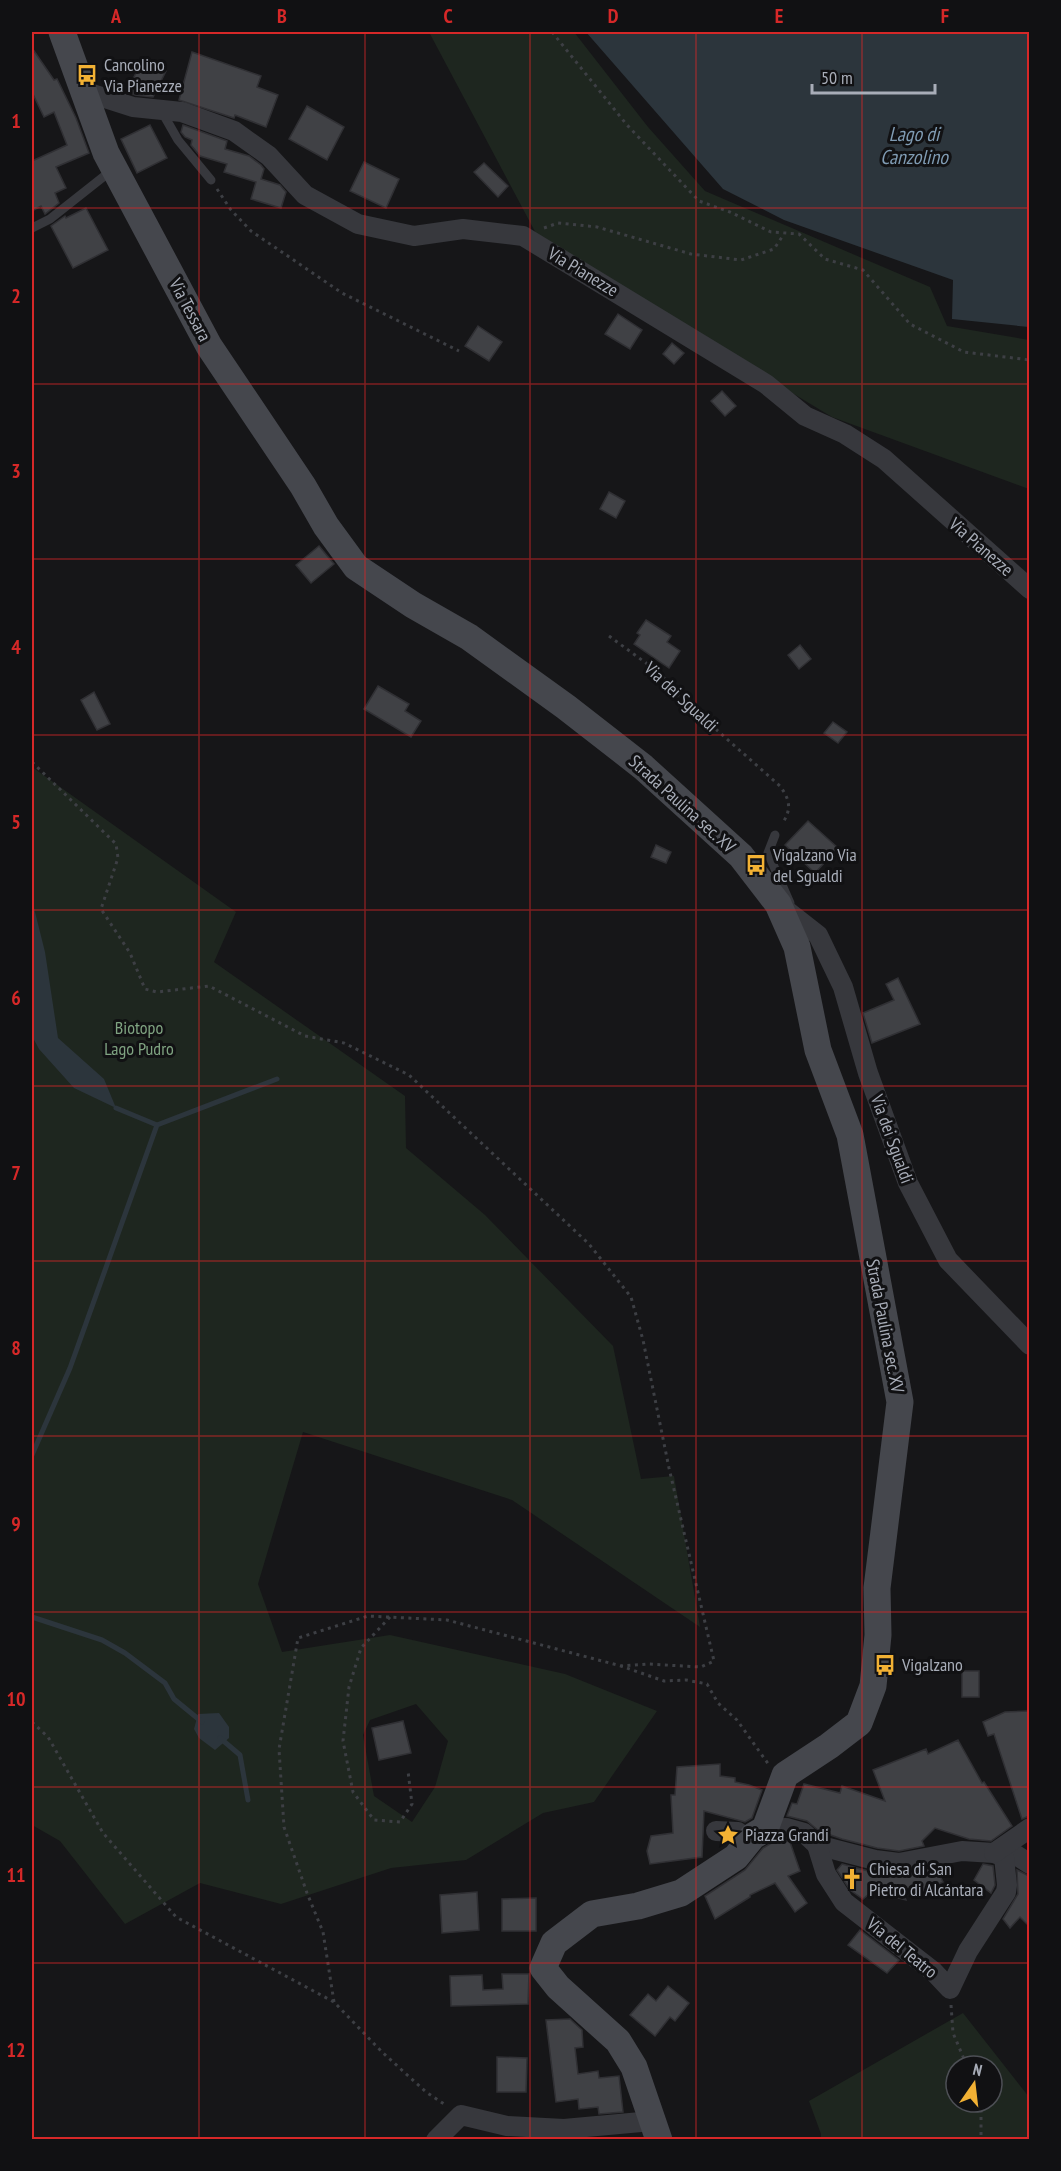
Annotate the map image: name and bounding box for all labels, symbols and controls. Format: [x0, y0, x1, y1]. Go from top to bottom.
text: A [110, 3, 122, 29]
text: B [277, 3, 287, 29]
text: C [443, 3, 453, 29]
text: D [608, 3, 619, 29]
text: E [775, 3, 783, 29]
text: F [941, 3, 949, 29]
place label: Cancolino Via Pianezze [103, 53, 182, 97]
scale bar [812, 57, 935, 95]
bus stop icon: Cancolino Via Pianezze [75, 63, 99, 87]
text: 50 m [821, 66, 853, 89]
text: 1 [11, 108, 21, 134]
water label: Lago di Canzolino [880, 121, 949, 170]
street label: Via Pianezze [543, 241, 623, 301]
street label: Via Tessara [164, 273, 217, 345]
text: 2 [11, 283, 21, 309]
text: 3 [11, 458, 21, 484]
street label: Via Pianezze [944, 512, 1018, 581]
text: 4 [11, 634, 21, 660]
street label: Via dei Sgualdi [639, 656, 723, 737]
street label: Strada Paulina sec. XV [624, 750, 741, 858]
text: 5 [11, 809, 21, 835]
place label: Vigalzano Via del Sgualdi [772, 843, 857, 887]
bus stop icon: Vigalzano Via del Sgualdi [744, 853, 768, 877]
text: 6 [11, 985, 21, 1011]
park label: Biotopo Lago Pudro [104, 1016, 174, 1060]
street label: Via dei Sgualdi [865, 1090, 919, 1186]
text: 7 [11, 1160, 21, 1186]
street label: Strada Paulina sec. XV [861, 1257, 910, 1395]
text: 8 [11, 1335, 21, 1361]
text: 9 [11, 1511, 21, 1537]
bus stop icon: Vigalzano [873, 1653, 897, 1677]
place label: Vigalzano [901, 1653, 963, 1676]
text: 10 [6, 1686, 26, 1712]
place icon: Piazza Grandi [716, 1823, 740, 1847]
place label: Piazza Grandi [745, 1823, 829, 1846]
place label: Chiesa di San Pietro di Alcántara [869, 1857, 983, 1901]
text: 11 [6, 1862, 26, 1888]
church icon: Chiesa di San Pietro di Alcántara [840, 1867, 864, 1891]
street label: Via del Teatro [861, 1911, 943, 1983]
text: 12 [6, 2037, 26, 2063]
north arrow [944, 2054, 1004, 2114]
text: N [971, 2059, 984, 2080]

